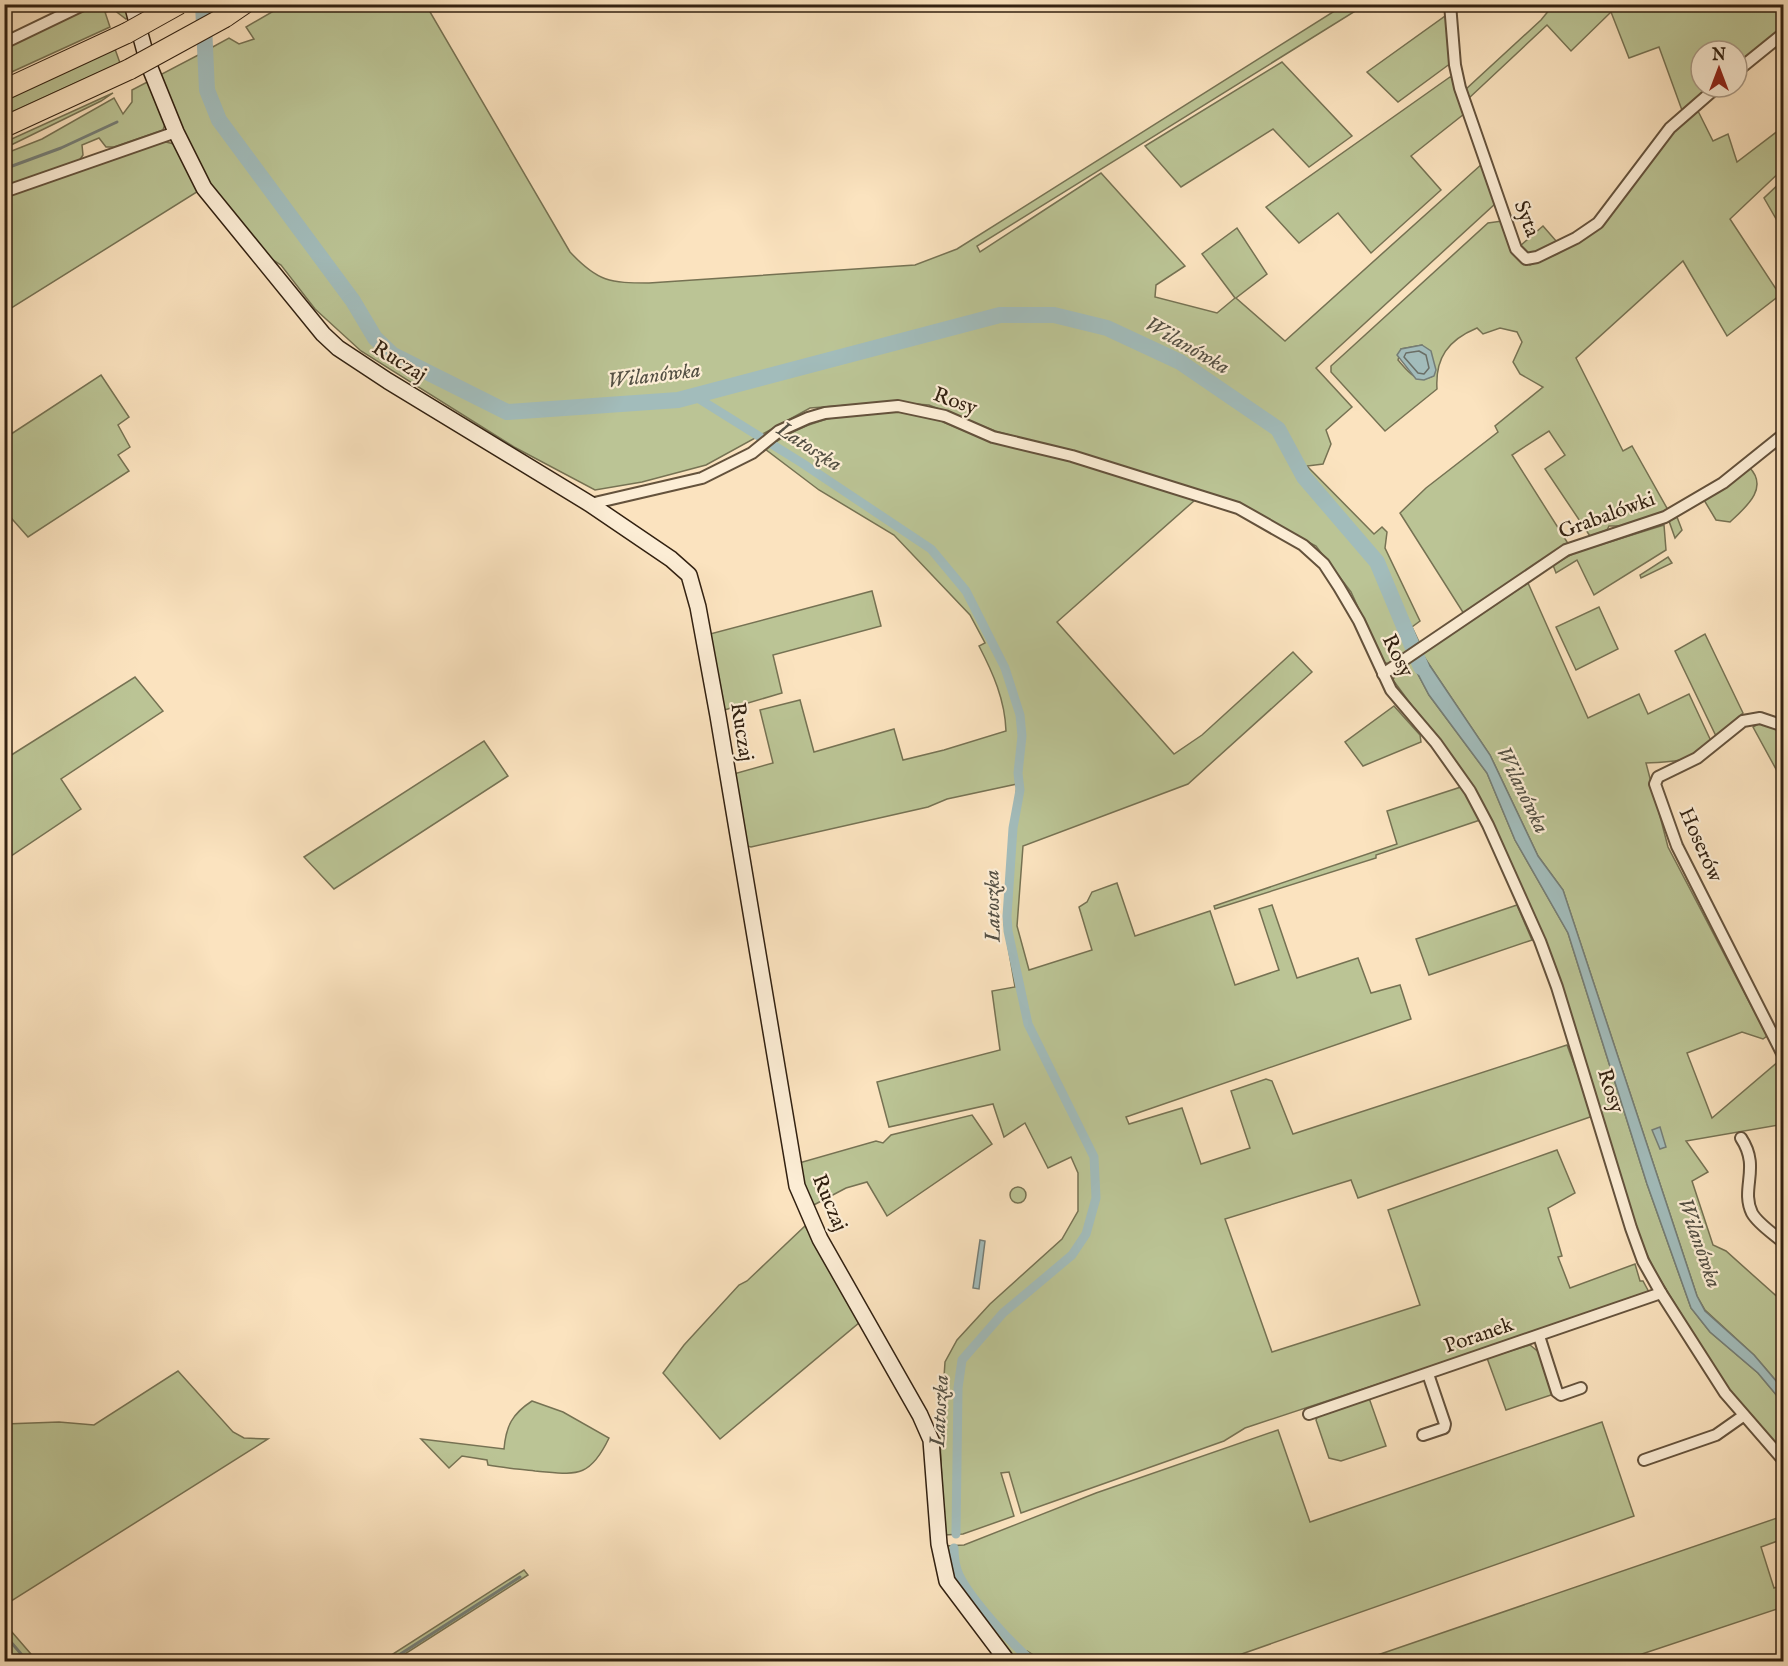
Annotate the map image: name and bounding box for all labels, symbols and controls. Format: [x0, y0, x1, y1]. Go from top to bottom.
north arrow [1689, 39, 1749, 99]
text: N [1711, 46, 1726, 66]
street label: Syta [1507, 197, 1546, 242]
water label: Wilanówka [1139, 310, 1235, 382]
street label: Ruczaj [367, 335, 431, 389]
water label: Wilanówka [606, 356, 702, 396]
street label: Rosy [929, 382, 981, 423]
water label: Latoszka [770, 415, 847, 479]
street label: Grabalówki [1555, 486, 1659, 546]
street label: Rosy [1375, 630, 1420, 683]
street label: Ruczaj [723, 700, 759, 764]
water label: Wilanówka [1489, 742, 1555, 838]
street label: Hoserów [1672, 804, 1729, 888]
water label: Latoszka [978, 869, 1008, 944]
street label: Rosy [1590, 1065, 1630, 1117]
street label: Ruczaj [805, 1170, 853, 1236]
water label: Wilanówka [1671, 1194, 1728, 1292]
street label: Poranek [1441, 1311, 1518, 1360]
water label: Latoszka [924, 1374, 956, 1449]

